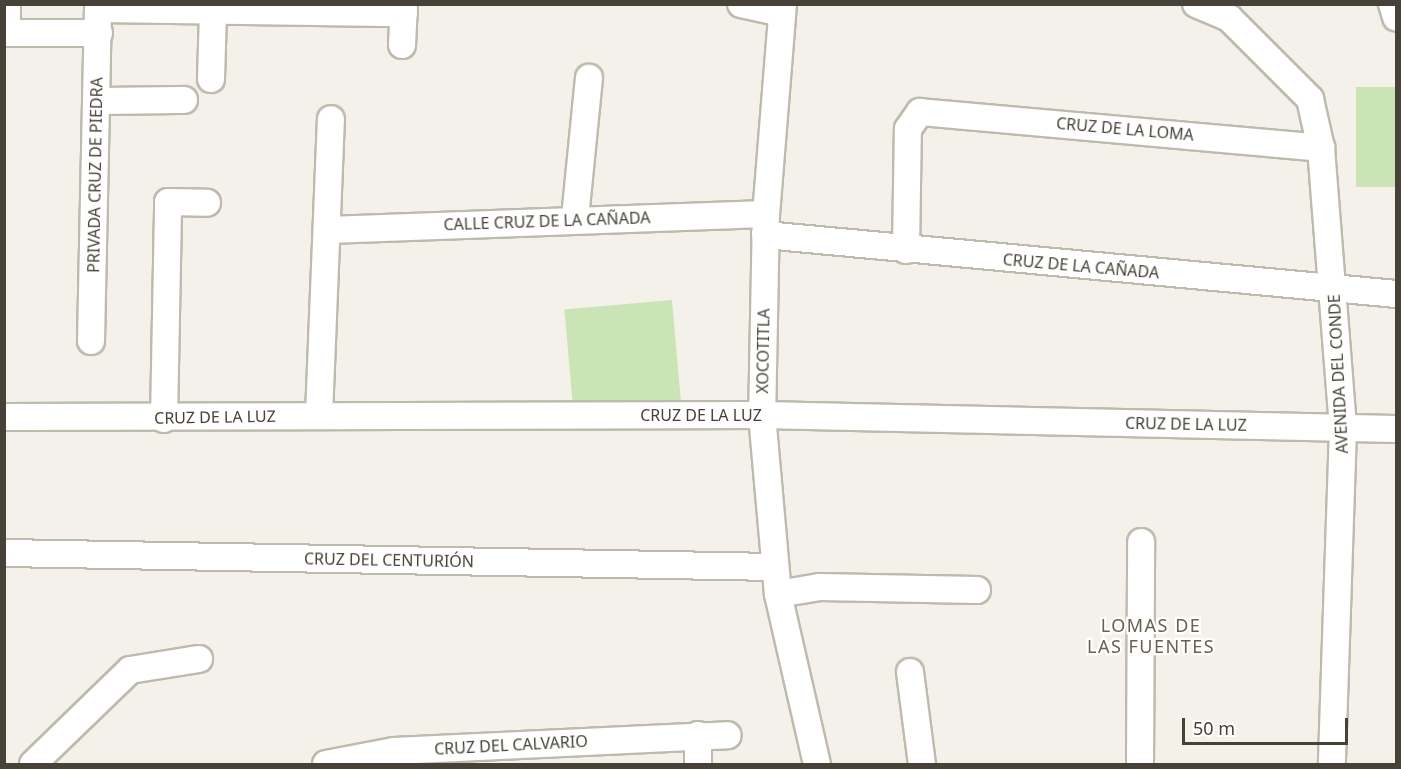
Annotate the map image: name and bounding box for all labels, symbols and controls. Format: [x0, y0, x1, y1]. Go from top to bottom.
street label: PRIVADA CRUZ DE PIEDRA [84, 77, 106, 273]
street label: CRUZ DE LA LOMA [1055, 113, 1195, 145]
street label: CALLE CRUZ DE LA CAÑADA [443, 208, 651, 234]
street label: CRUZ DE LA CAÑADA [1002, 250, 1160, 282]
street label: AVENIDA DEL CONDE [1324, 294, 1352, 454]
street label: XOCOTITLA [753, 308, 773, 394]
street label: CRUZ DE LA LUZ [640, 405, 762, 425]
street label: CRUZ DE LA LUZ [154, 406, 276, 428]
street label: CRUZ DE LA LUZ [1125, 413, 1247, 435]
street label: CRUZ DEL CENTURIÓN [304, 549, 474, 571]
district label: LOMAS DE LAS FUENTES [1087, 615, 1215, 658]
scale bar [1185, 706, 1352, 744]
text: 50 m [1193, 716, 1235, 740]
street label: CRUZ DEL CALVARIO [434, 731, 588, 759]

